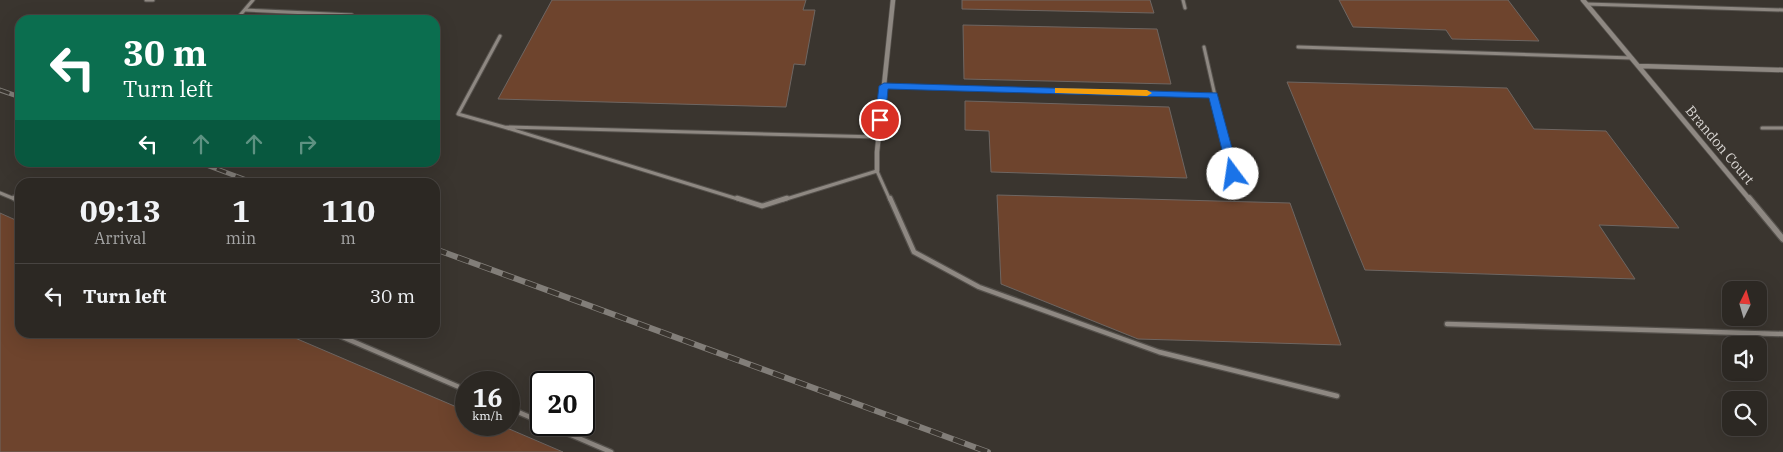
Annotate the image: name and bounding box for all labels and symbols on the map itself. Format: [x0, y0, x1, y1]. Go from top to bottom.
pin [859, 99, 901, 141]
street label: Brandon Court [1682, 102, 1758, 188]
position arrow [1206, 147, 1258, 199]
north arrow [1722, 281, 1768, 326]
speed limit sign: 20 [530, 371, 595, 436]

